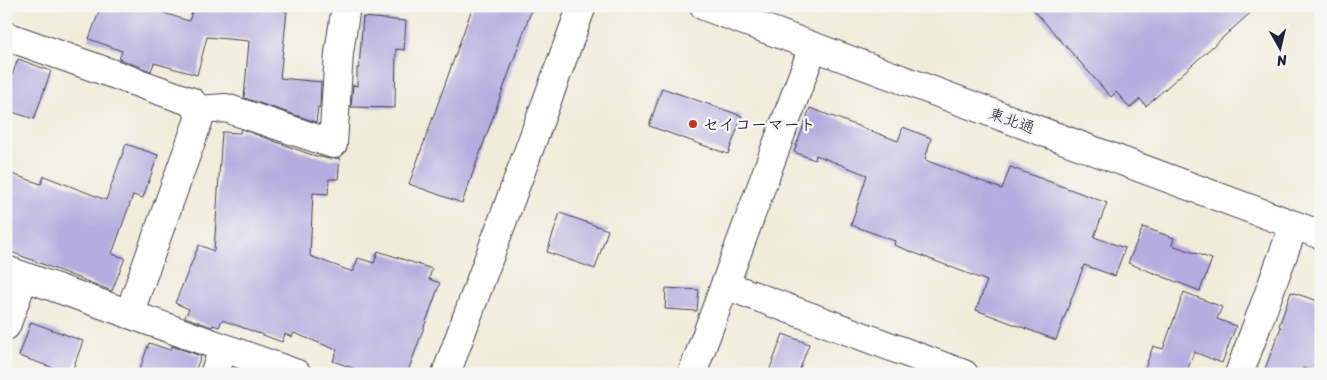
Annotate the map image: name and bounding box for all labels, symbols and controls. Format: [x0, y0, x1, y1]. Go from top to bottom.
north arrow [1254, 22, 1304, 72]
text: N [1275, 47, 1289, 73]
street label: 東北通 [984, 99, 1039, 142]
place label: セイコーマート [703, 110, 816, 139]
marker: セイコーマート [687, 118, 699, 130]

